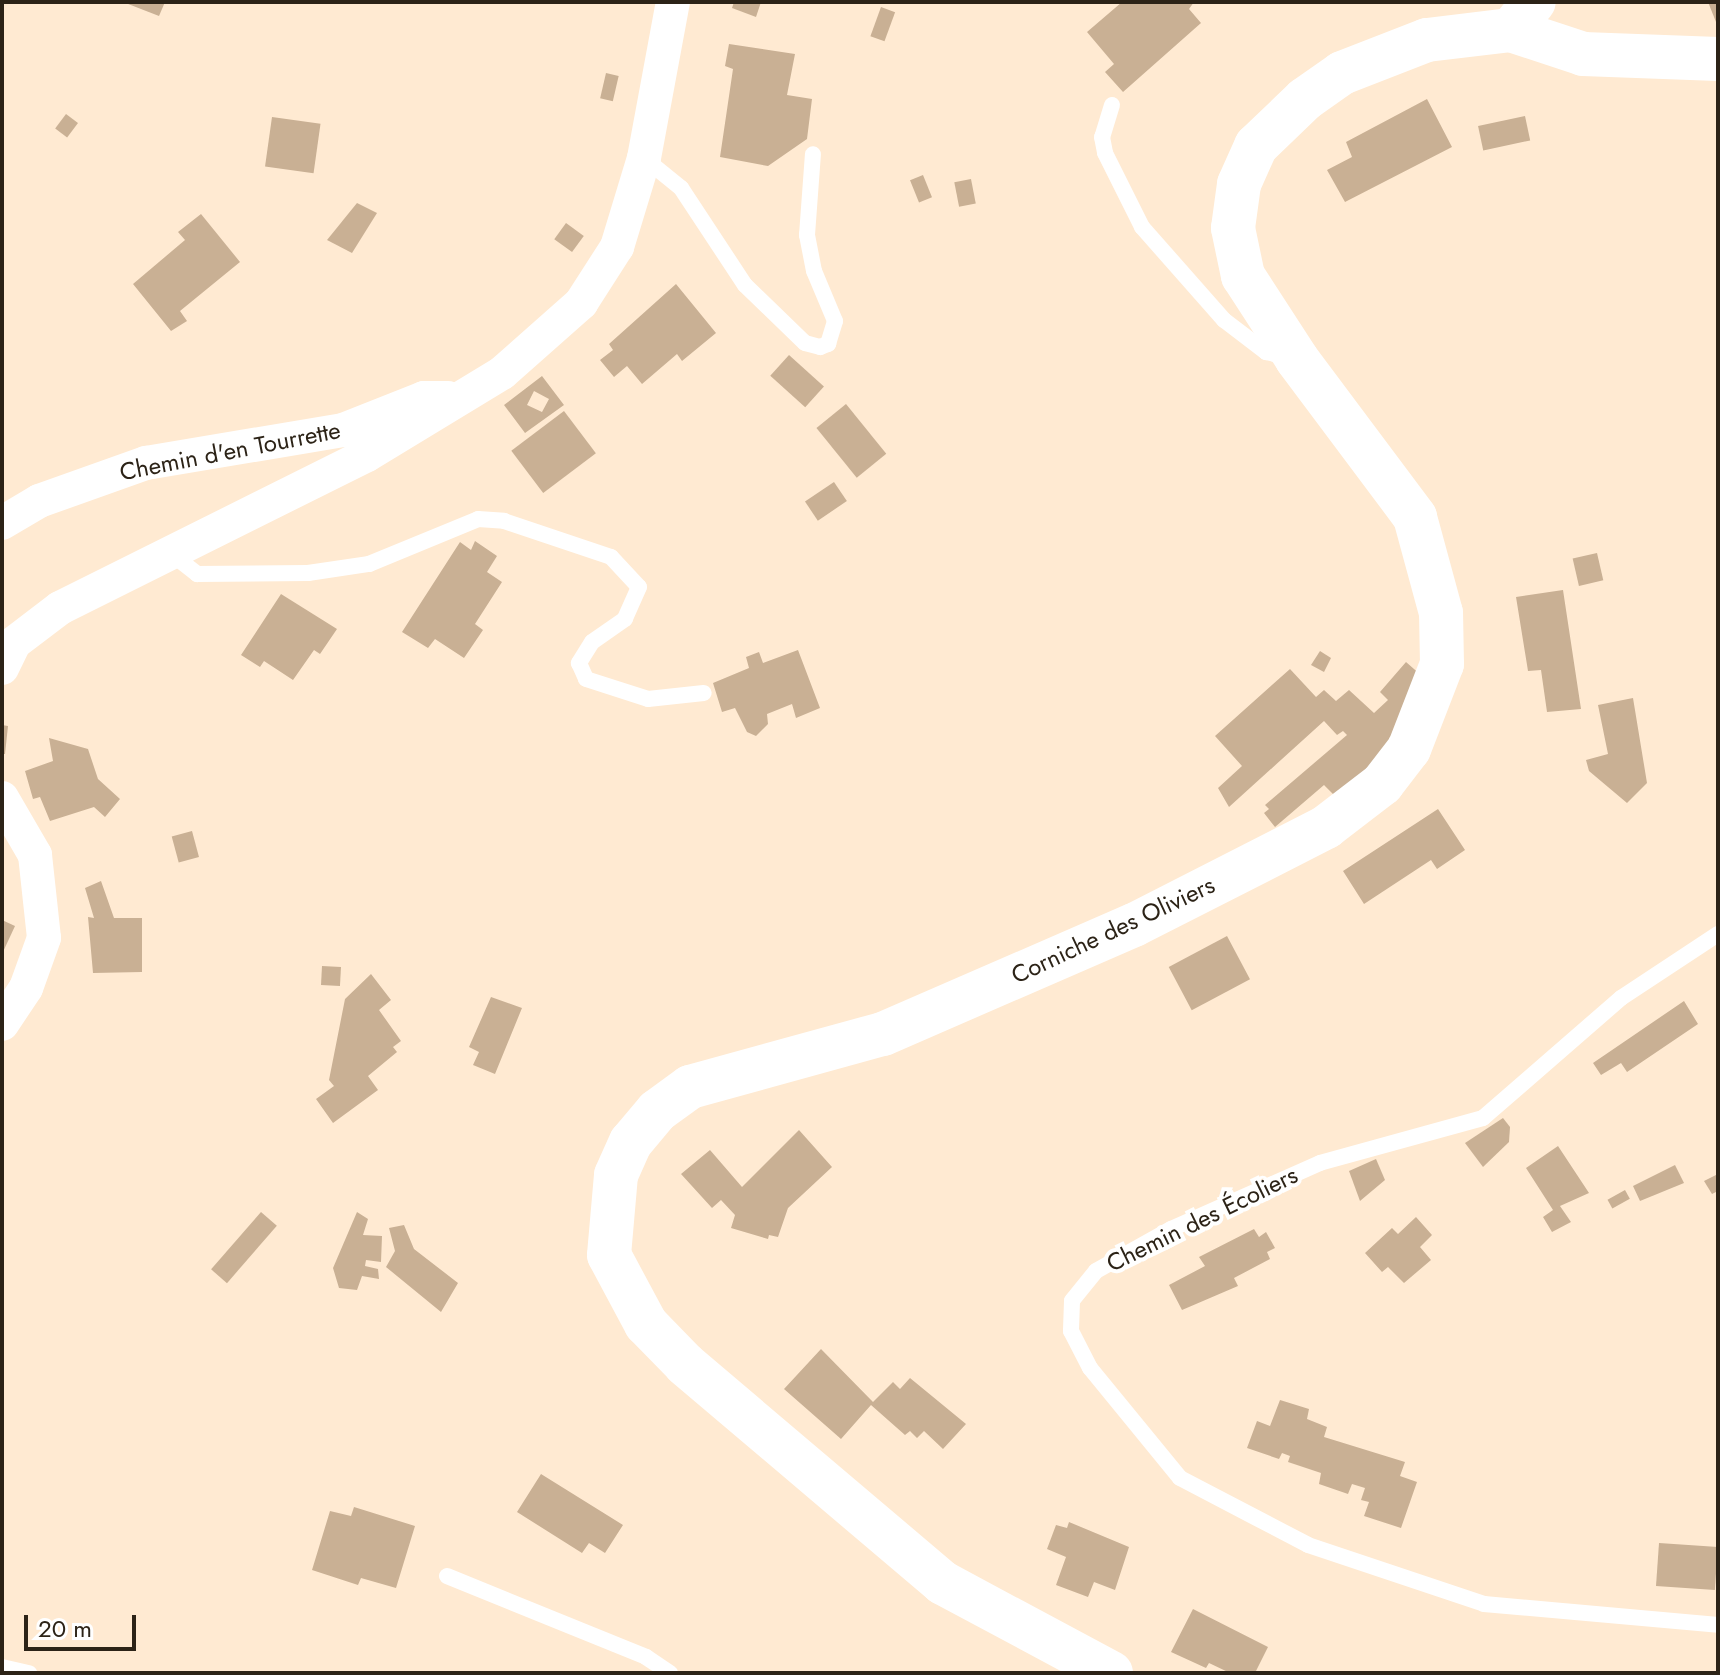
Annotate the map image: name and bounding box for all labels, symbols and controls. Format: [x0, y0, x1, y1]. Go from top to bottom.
street label: Chemin d'en Tourrette [117, 415, 343, 487]
street label: Corniche des Oliviers [1007, 870, 1219, 990]
street label: Chemin des Écoliers [1102, 1160, 1302, 1278]
scale bar [28, 1599, 140, 1649]
text: 20 m [38, 1611, 92, 1646]

